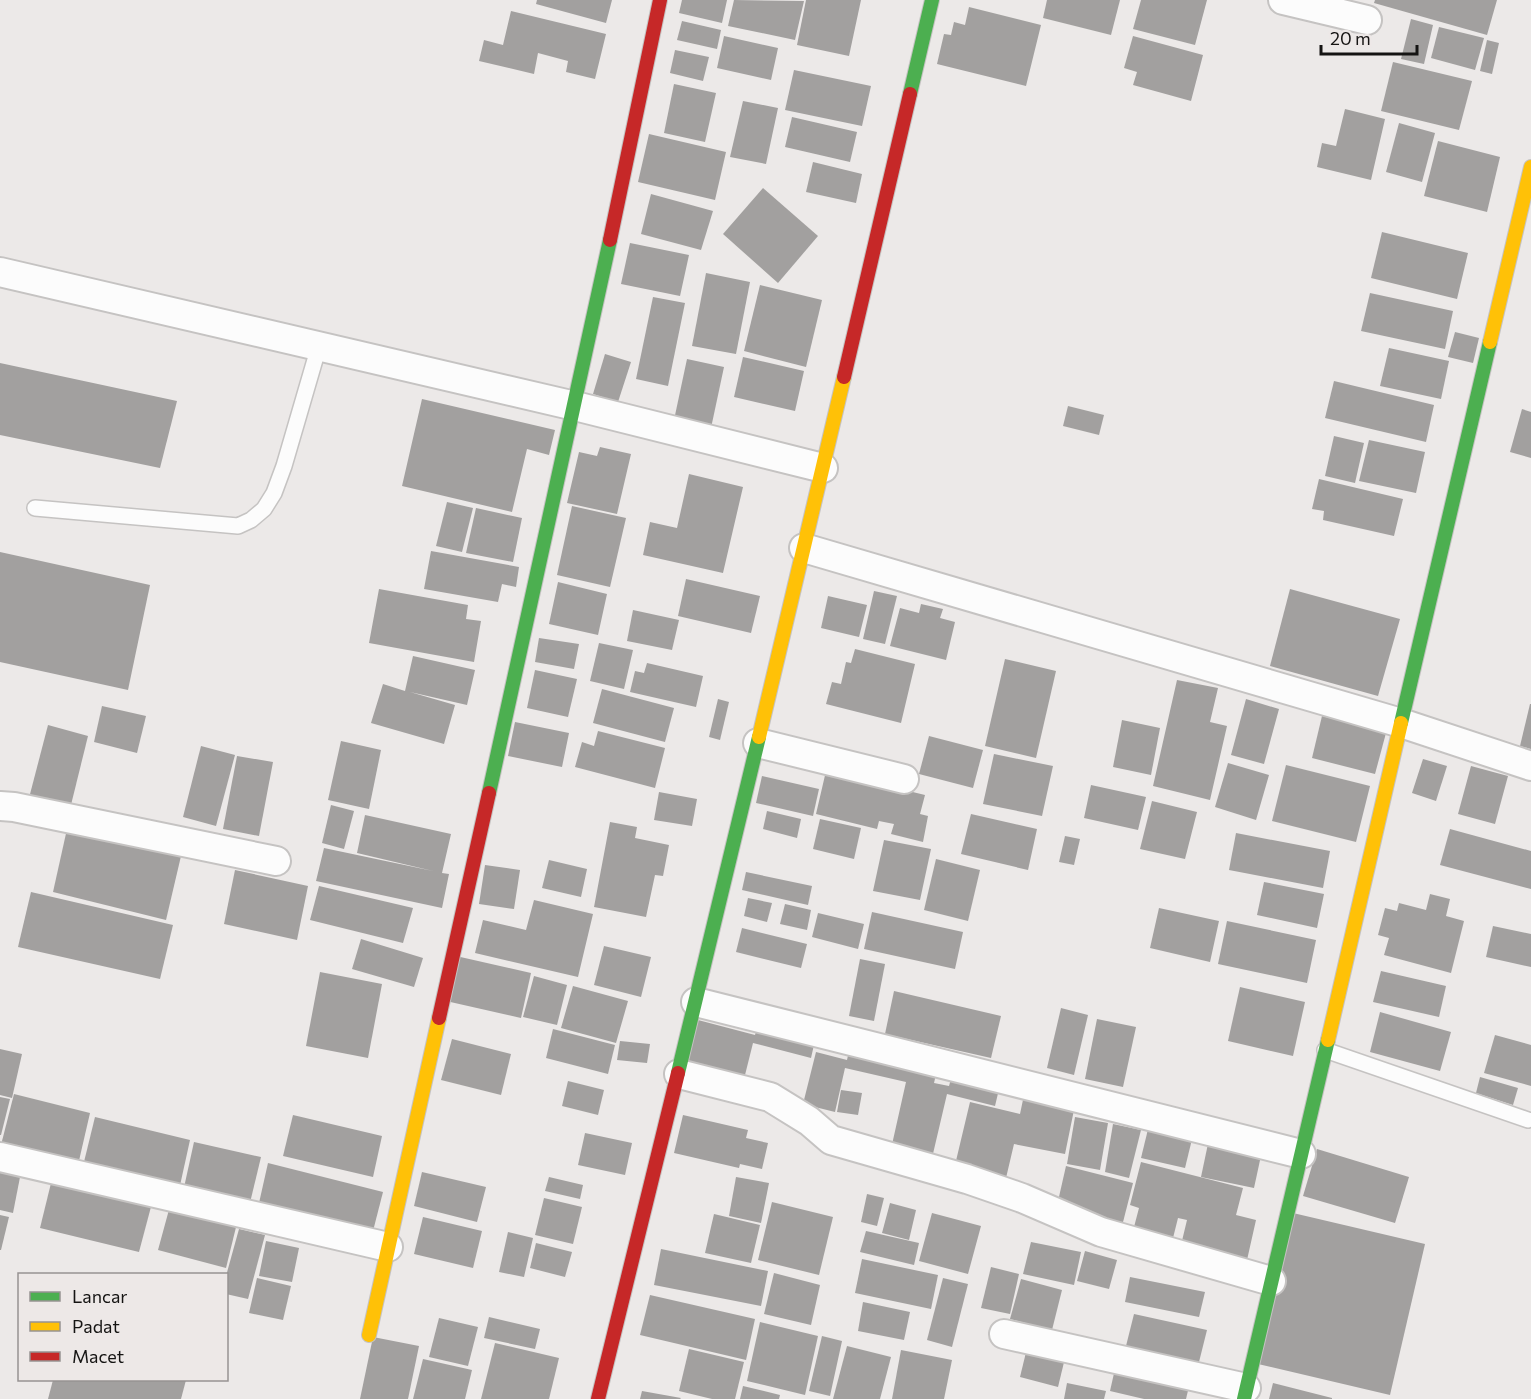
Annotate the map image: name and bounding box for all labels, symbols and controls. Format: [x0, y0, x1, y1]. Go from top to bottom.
scale bar [1321, 18, 1417, 56]
text: 20 m [1330, 27, 1371, 49]
legend [18, 1273, 228, 1381]
text: Lancar [72, 1285, 128, 1307]
text: Padat [72, 1315, 120, 1337]
text: Macet [72, 1345, 124, 1367]

